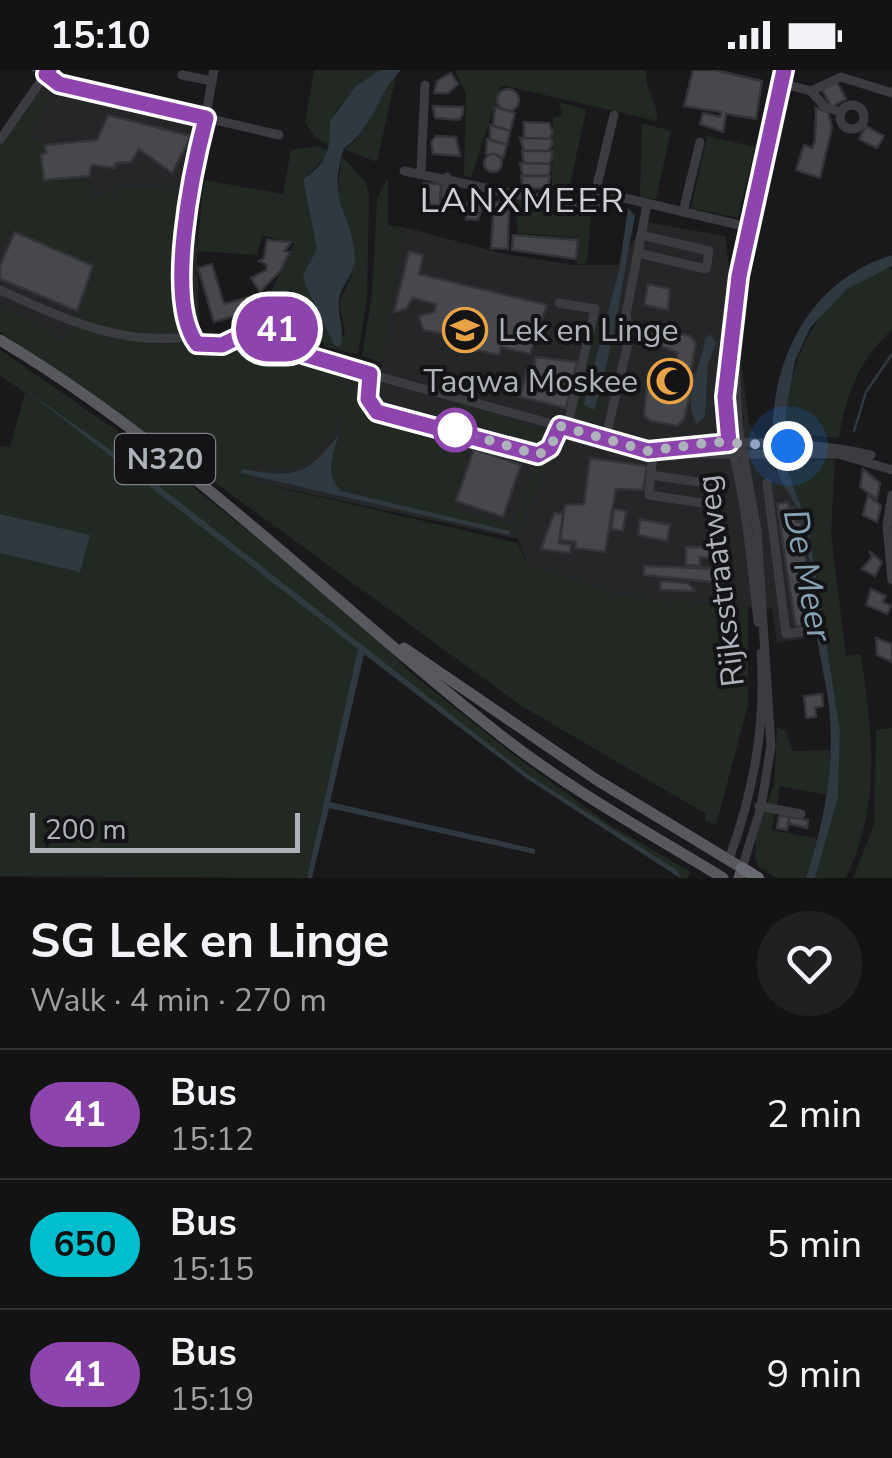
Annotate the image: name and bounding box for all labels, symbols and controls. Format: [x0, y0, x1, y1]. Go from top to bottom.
text: 15:10 [50, 10, 151, 61]
district label: LANXMEER [420, 177, 626, 224]
line badge: 41 [232, 296, 322, 362]
text: 41 [256, 306, 298, 353]
school or university icon: Lek en Linge [442, 307, 488, 353]
place label: Lek en Linge [498, 309, 679, 352]
mosque icon: Taqwa Moskee [647, 358, 693, 404]
place label: Taqwa Moskee [424, 360, 638, 403]
unlabelled marker [434, 409, 476, 451]
your location [763, 421, 813, 471]
road number: N320 [115, 434, 215, 484]
street label: Rijksstraatweg [686, 473, 755, 689]
water label: De Meer [772, 505, 844, 646]
scale bar [30, 808, 300, 853]
text: 200 m [45, 811, 127, 849]
text: SG Lek en Linge [30, 908, 389, 974]
button: heart [757, 911, 862, 1016]
text: Walk · 4 min · 270 m [30, 979, 327, 1022]
text: Bus [170, 1067, 237, 1118]
text: 2 min [767, 1089, 862, 1140]
text: 41 [64, 1091, 106, 1138]
text: 15:12 [170, 1118, 254, 1161]
text: Bus [170, 1197, 237, 1248]
text: 5 min [767, 1219, 862, 1270]
text: 650 [53, 1221, 117, 1268]
text: 15:15 [170, 1248, 254, 1291]
text: Bus [170, 1327, 237, 1378]
text: 9 min [767, 1349, 862, 1400]
text: 41 [64, 1351, 106, 1398]
text: 15:19 [170, 1378, 254, 1421]

